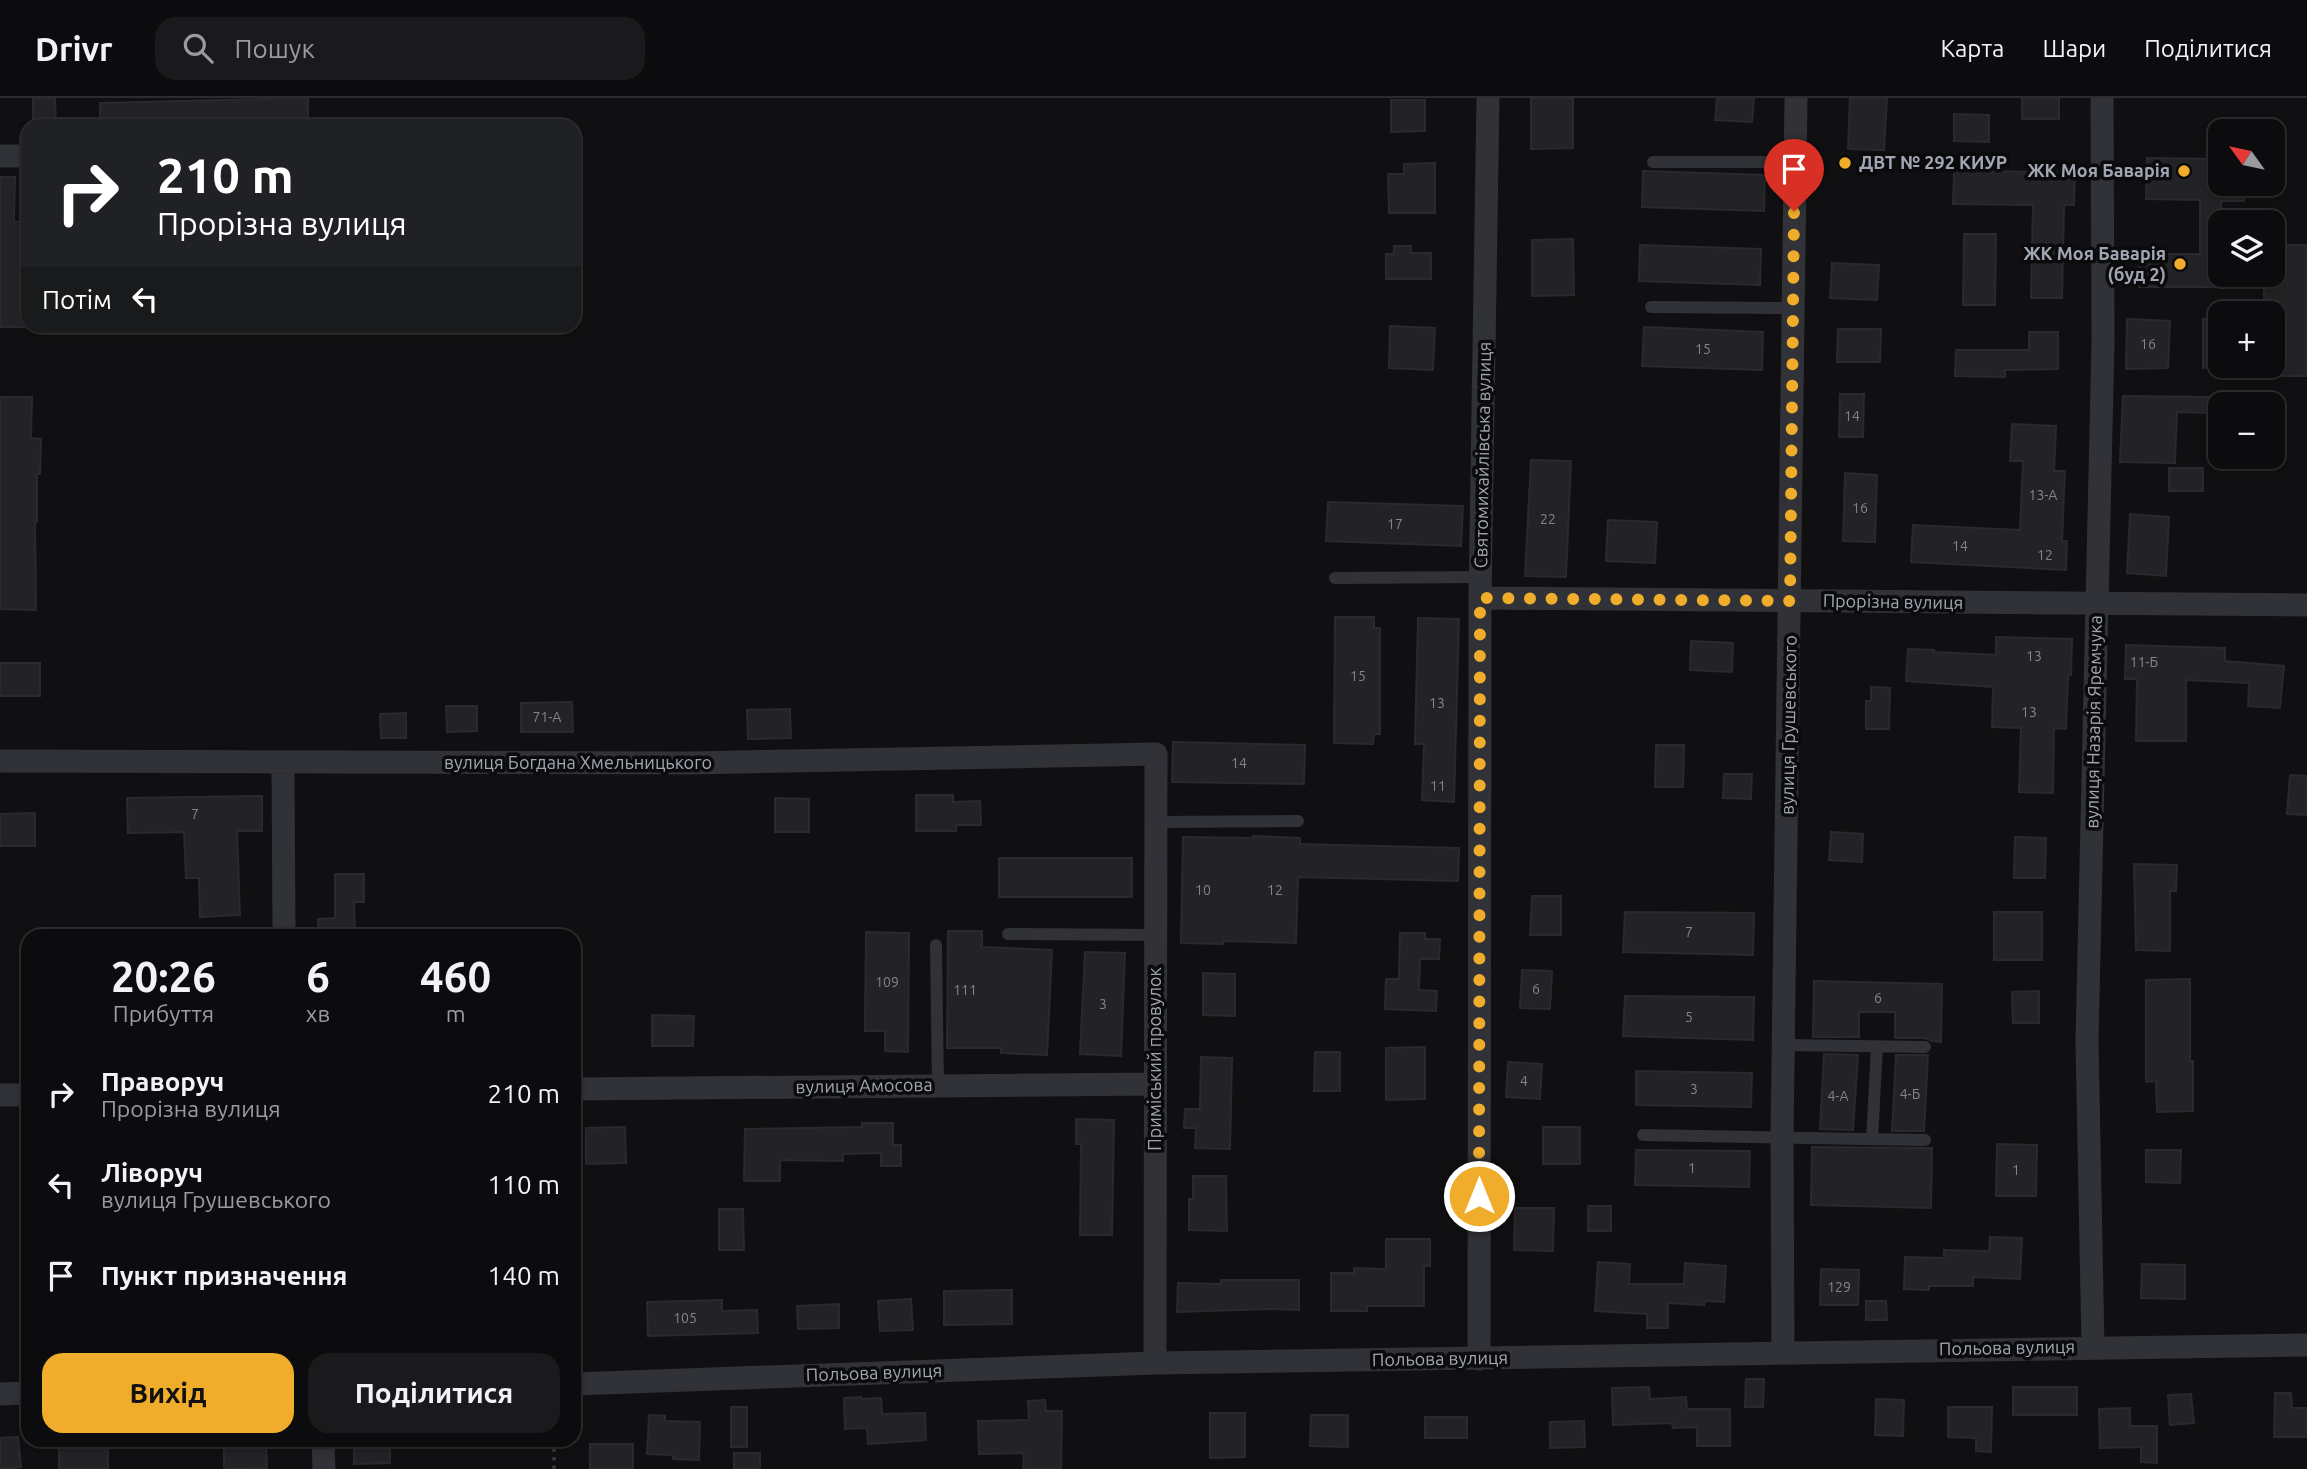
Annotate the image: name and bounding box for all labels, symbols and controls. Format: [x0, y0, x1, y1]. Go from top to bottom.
search box [155, 17, 645, 80]
icon: search [179, 29, 217, 67]
text: Drivr [35, 30, 113, 67]
text: Пошук [235, 34, 315, 63]
text: Карта [1940, 35, 2004, 62]
text: Шари [2042, 35, 2106, 62]
text: Поділитися [2144, 35, 2272, 62]
north arrow [2208, 119, 2286, 196]
map controls [2208, 119, 2285, 469]
pin [1764, 139, 1824, 211]
icon: right [42, 147, 133, 238]
text: 210 m [157, 147, 294, 202]
icon: arrive [1775, 150, 1813, 188]
place label: ДВТ № 292 КИУР [1859, 152, 2007, 172]
marker: ДВТ № 292 КИУР [1837, 155, 1853, 171]
place label: ЖК Моя Баварія [2027, 160, 2170, 180]
marker: ЖК Моя Баварія [2176, 163, 2192, 179]
text: Прорізна вулиця [157, 205, 407, 241]
button: layers [2208, 210, 2285, 287]
place label: ЖК Моя Баварія (буд 2) [2023, 243, 2166, 285]
marker: ЖК Моя Баварія (буд 2) [2172, 256, 2188, 272]
icon: left [126, 280, 164, 318]
text: Потім [42, 285, 112, 314]
button: + [2208, 301, 2285, 378]
house number: 16 [2140, 336, 2156, 352]
street label: Святомихайлівська вулиця [1470, 341, 1494, 568]
house number: 15 [1695, 341, 1711, 357]
button: − [2208, 392, 2285, 469]
house number: 14 [1844, 408, 1860, 424]
house number: 13-А [2029, 487, 2057, 503]
house number: 16 [1852, 500, 1868, 516]
house number: 22 [1540, 511, 1556, 527]
house number: 17 [1387, 516, 1403, 532]
house number: 14 [1952, 538, 1968, 554]
house number: 12 [2037, 547, 2053, 563]
street label: Прорізна вулиця [1823, 590, 1963, 612]
street label: вулиця Назарія Яремчука [2081, 615, 2105, 829]
street label: вулиця Грушевського [1776, 635, 1800, 815]
house number: 13 [2026, 648, 2042, 664]
house number: 11-Б [2130, 654, 2158, 670]
house number: 15 [1350, 668, 1366, 684]
house number: 13 [1429, 695, 1445, 711]
house number: 13 [2021, 704, 2037, 720]
house number: 71-А [533, 709, 561, 725]
street label: вулиця Богдана Хмельницького [444, 752, 712, 772]
house number: 14 [1231, 755, 1247, 771]
house number: 11 [1430, 778, 1446, 794]
house number: 7 [191, 806, 199, 822]
house number: 10 [1195, 882, 1211, 898]
house number: 12 [1267, 882, 1283, 898]
house number: 7 [1685, 924, 1693, 940]
text: 20:26 [111, 953, 216, 1000]
text: 6 [306, 953, 330, 1000]
text: 460 [420, 953, 491, 1000]
street label: Приміський провулок [1144, 967, 1164, 1151]
house number: 109 [875, 974, 899, 990]
house number: 6 [1532, 981, 1540, 997]
house number: 111 [953, 982, 977, 998]
house number: 6 [1874, 990, 1882, 1006]
house number: 3 [1099, 996, 1107, 1012]
text: Прибуття [113, 1001, 214, 1026]
text: хв [306, 1001, 330, 1026]
text: m [446, 1001, 466, 1026]
house number: 5 [1685, 1009, 1693, 1025]
text: Праворуч [101, 1067, 224, 1096]
house number: 4 [1520, 1073, 1528, 1089]
street label: вулиця Амосова [795, 1074, 933, 1096]
icon: right [42, 1075, 80, 1113]
text: 210 m [488, 1079, 560, 1108]
house number: 3 [1690, 1081, 1698, 1097]
house number: 4-Б [1900, 1086, 1920, 1102]
house number: 4-А [1827, 1088, 1849, 1104]
text: Прорізна вулиця [101, 1096, 281, 1121]
text: Ліворуч [101, 1158, 203, 1187]
position arrow [1442, 1159, 1516, 1233]
house number: 1 [1688, 1160, 1696, 1176]
house number: 1 [2012, 1162, 2020, 1178]
icon: left [42, 1166, 80, 1204]
text: 110 m [488, 1170, 560, 1199]
text: вулиця Грушевського [101, 1187, 331, 1212]
icon: arrive [42, 1257, 80, 1295]
text: Пункт призначення [101, 1261, 347, 1290]
text: 140 m [488, 1261, 560, 1290]
house number: 129 [1827, 1279, 1851, 1295]
house number: 105 [673, 1310, 697, 1326]
street label: Польова вулиця [1939, 1336, 2075, 1358]
street label: Польова вулиця [1372, 1347, 1508, 1369]
button: Вихід [42, 1353, 294, 1433]
button: Поділитися [308, 1353, 560, 1433]
street label: Польова вулиця [806, 1360, 942, 1384]

